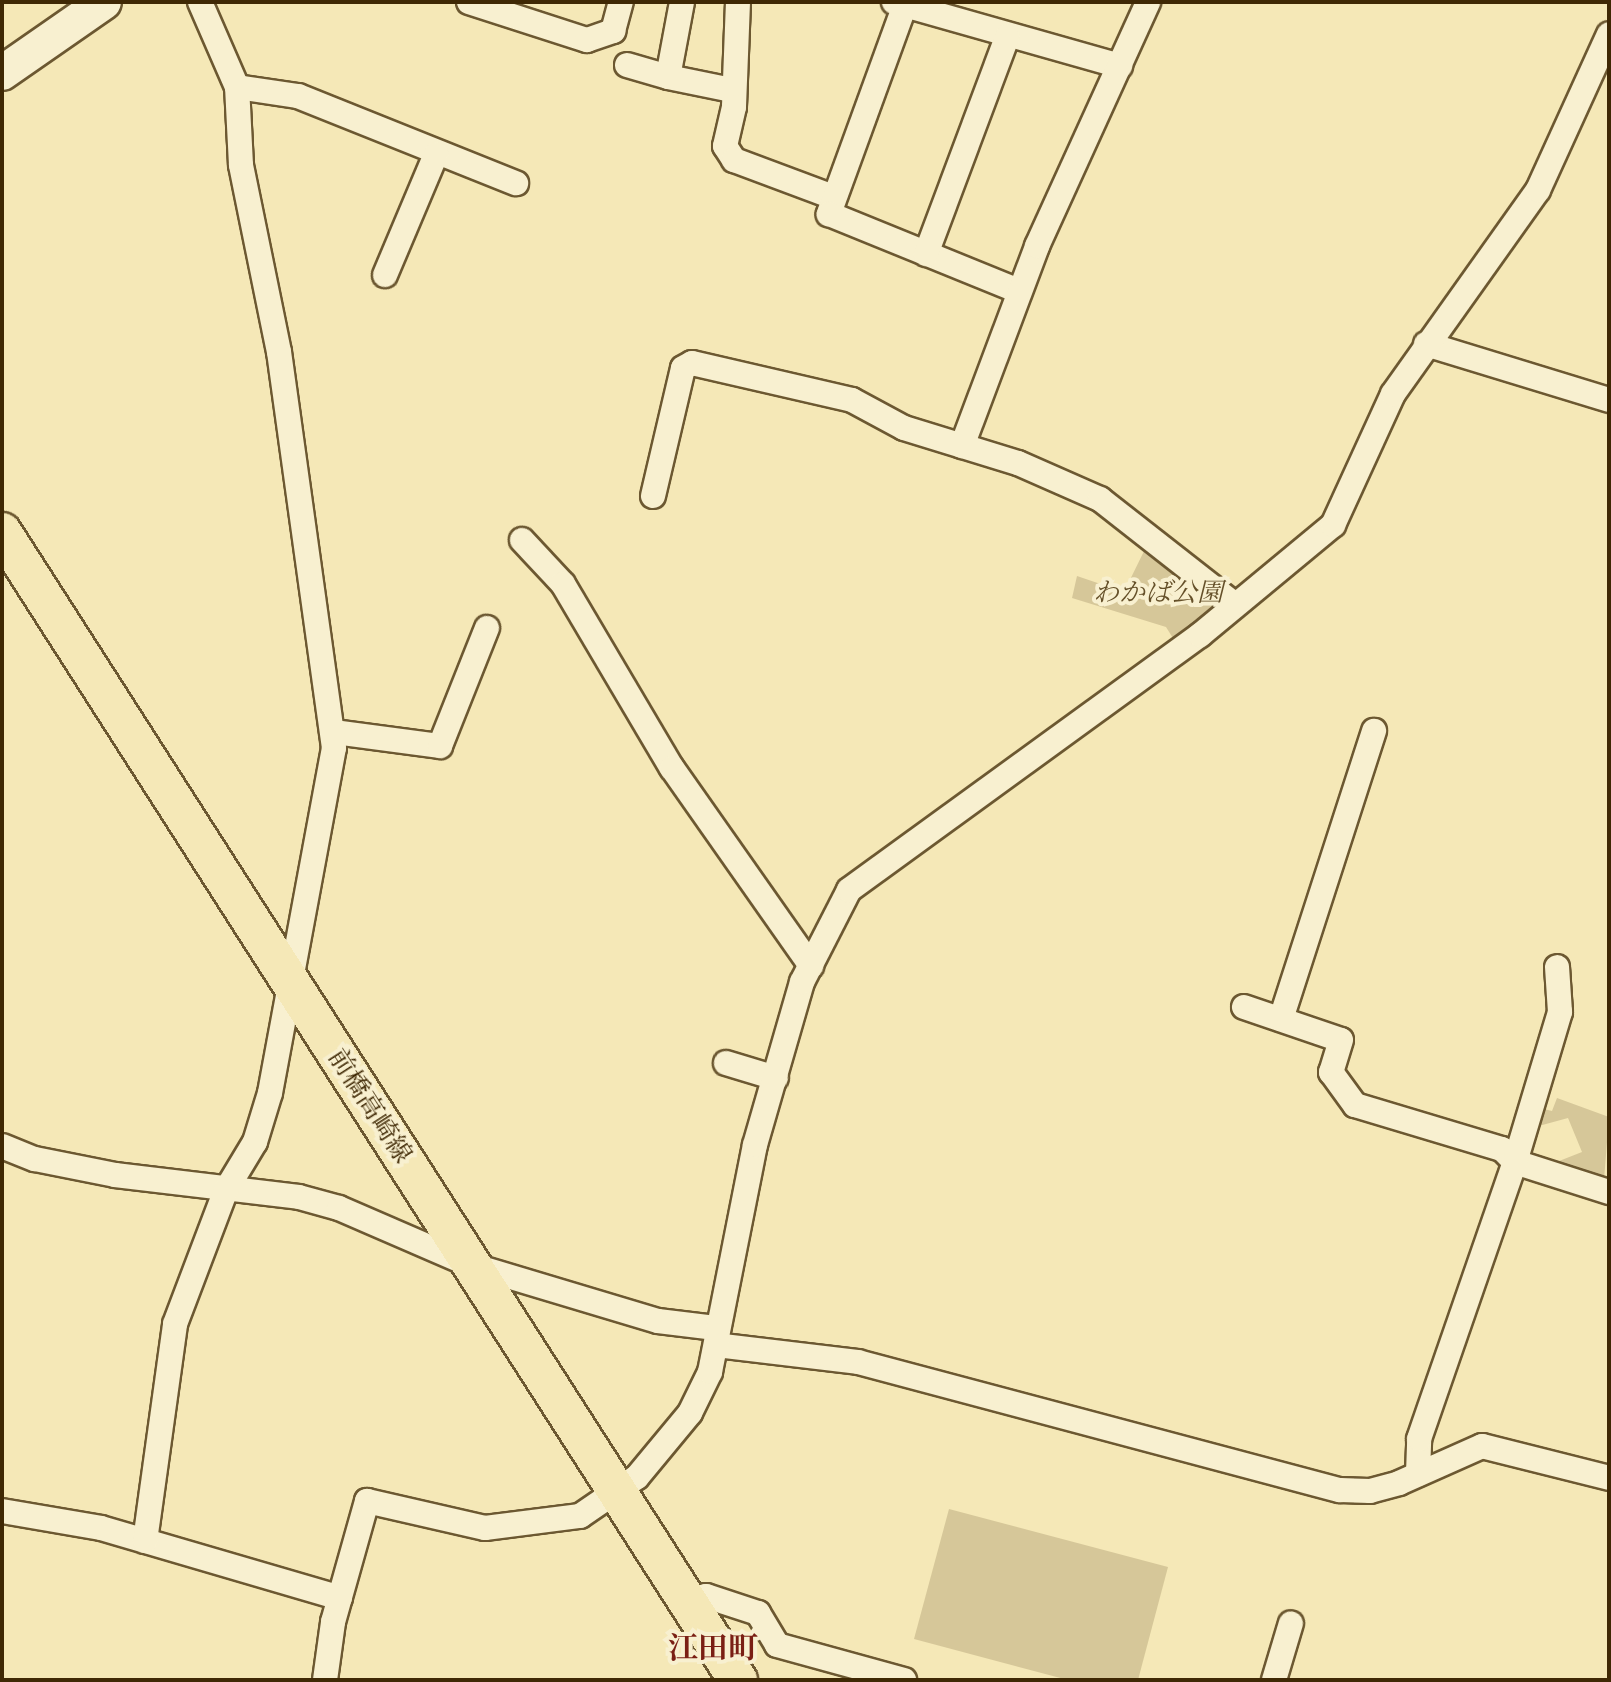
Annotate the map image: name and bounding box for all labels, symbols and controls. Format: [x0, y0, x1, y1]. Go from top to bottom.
park label: わかば公園 [1093, 577, 1223, 609]
street label: 前橋高崎線 [322, 1043, 418, 1169]
district label: 江田町 [668, 1631, 758, 1667]

